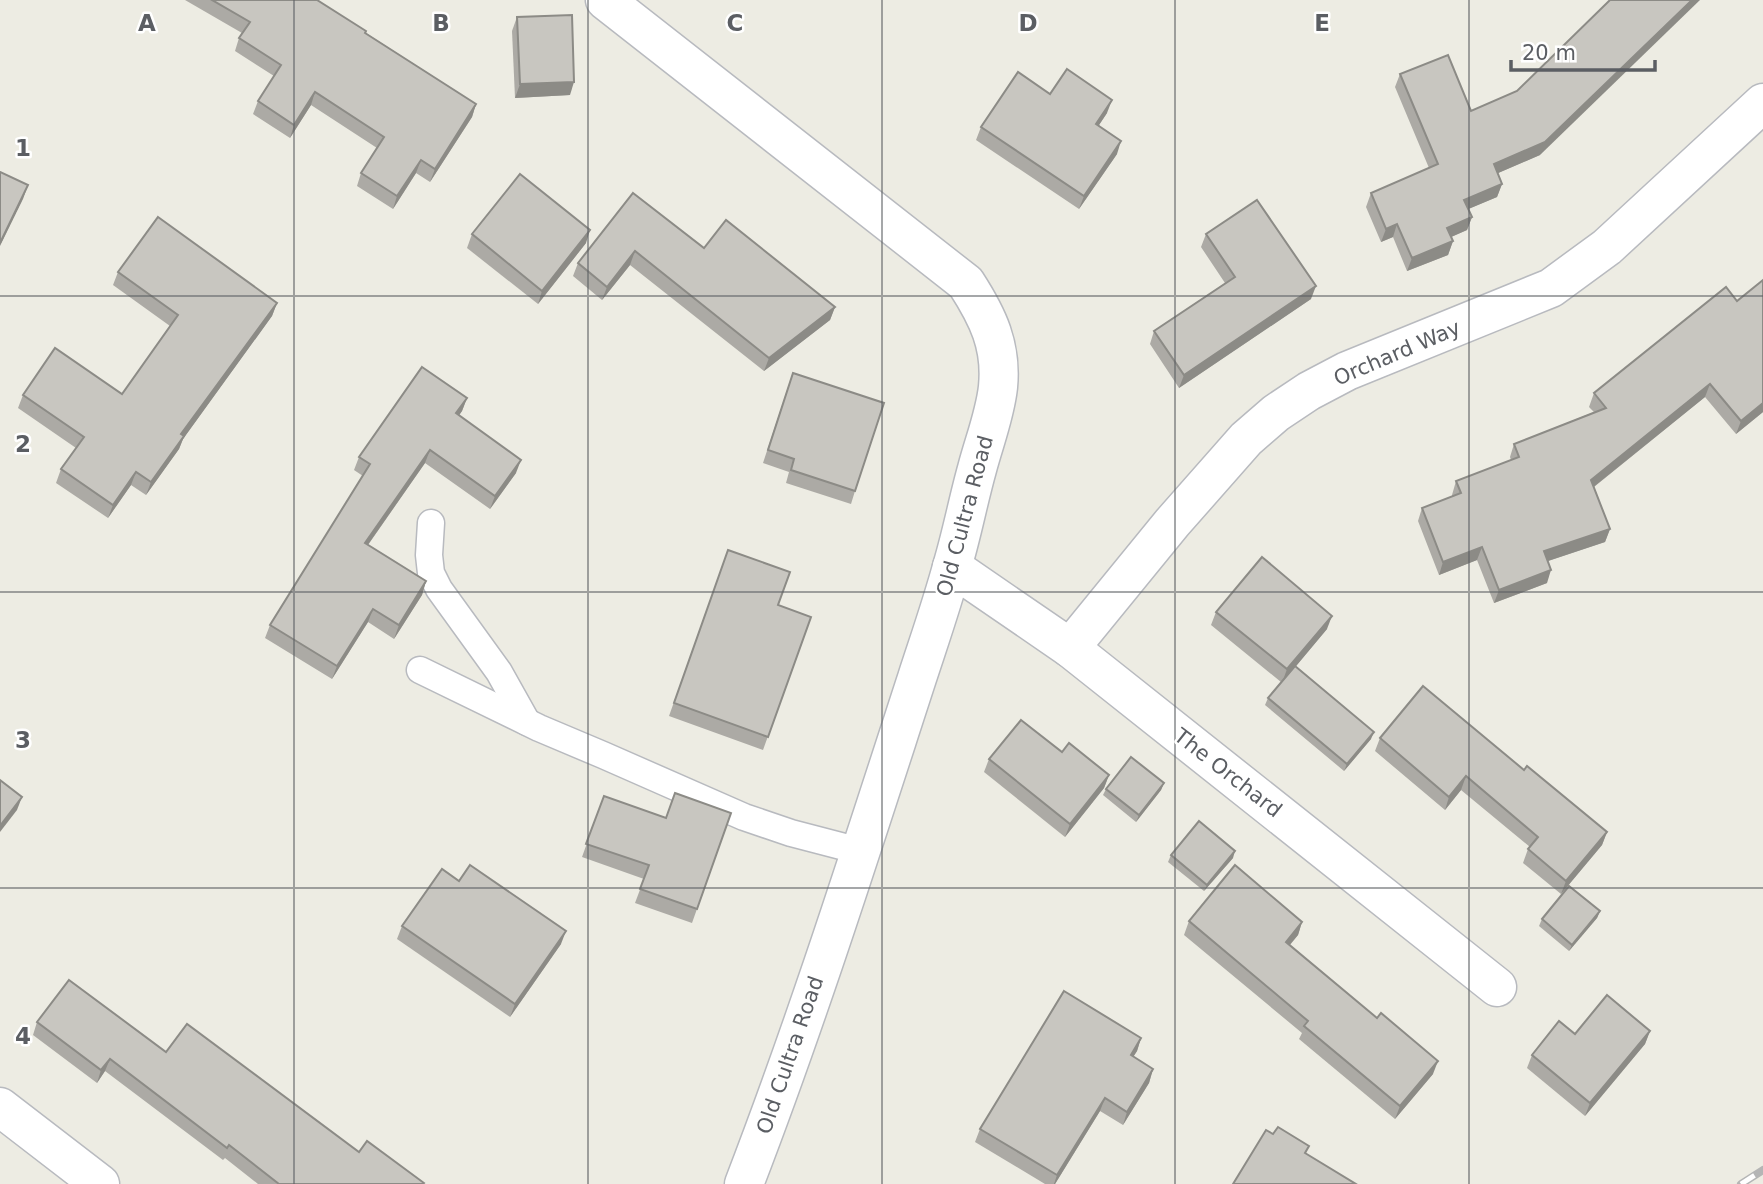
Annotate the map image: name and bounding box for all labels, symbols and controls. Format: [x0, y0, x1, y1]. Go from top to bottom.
text: A [138, 10, 156, 36]
text: B [432, 10, 450, 36]
text: C [727, 10, 743, 36]
text: D [1018, 10, 1038, 36]
text: E [1314, 10, 1330, 36]
scale bar [1511, 28, 1654, 72]
text: 20 m [1522, 41, 1576, 65]
text: 1 [15, 135, 31, 161]
street label: Orchard Way [1330, 315, 1464, 391]
text: 2 [15, 431, 31, 457]
street label: Old Cultra Road [932, 433, 998, 599]
street label: The Orchard [1169, 723, 1287, 822]
text: 3 [15, 727, 31, 753]
street label: Old Cultra Road [752, 973, 828, 1137]
text: 4 [15, 1023, 31, 1049]

